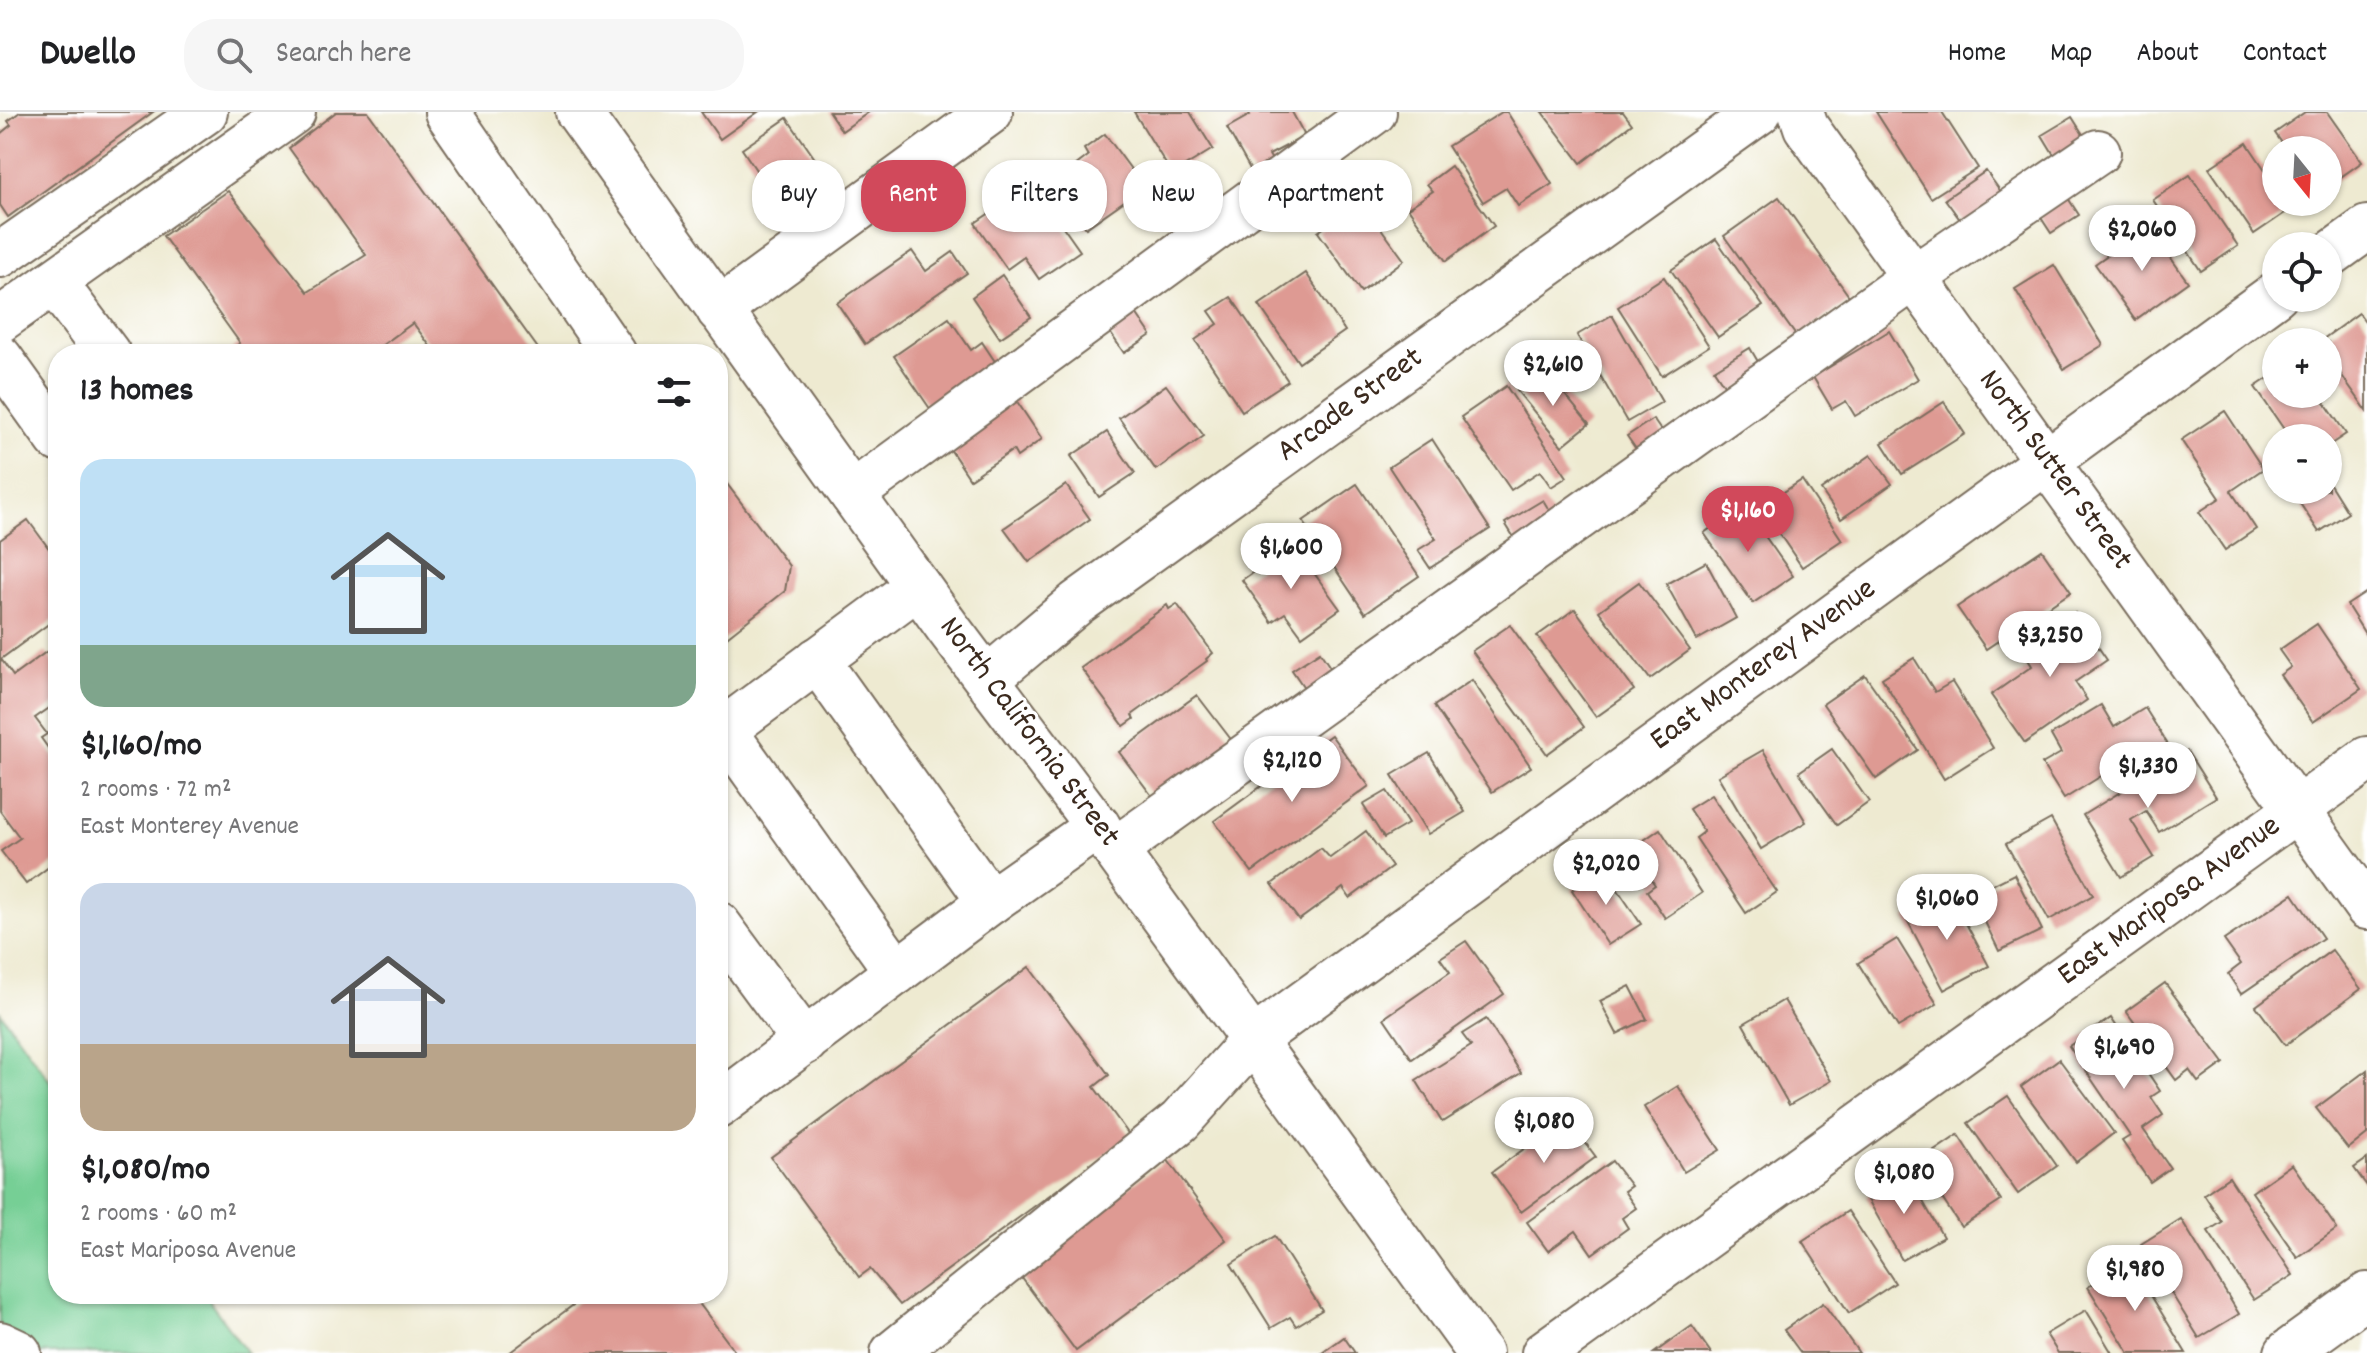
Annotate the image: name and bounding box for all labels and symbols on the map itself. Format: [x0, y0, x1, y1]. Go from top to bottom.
north arrow [2262, 136, 2342, 216]
pin: $2,060 [2077, 205, 2207, 273]
street label: Arcade Street [1268, 337, 1434, 475]
pin: $2,610 [1488, 340, 1618, 408]
street label: North Sutter Street [1965, 361, 2143, 581]
pin: $1,160 [1683, 486, 1813, 554]
pin: $1,600 [1226, 523, 1356, 591]
street label: East Monterey Avenue [1641, 568, 1887, 764]
street label: North California Street [926, 608, 1130, 858]
pin: $3,250 [1985, 611, 2115, 679]
pin: $2,120 [1227, 736, 1357, 804]
pin: $1,330 [2083, 742, 2213, 810]
street label: East Mariposa Avenue [2049, 805, 2291, 999]
pin: $2,020 [1541, 839, 1671, 907]
pin: $1,060 [1882, 874, 2012, 942]
pin: $1,690 [2059, 1023, 2189, 1091]
pin: $1,080 [1479, 1097, 1609, 1165]
pin: $1,080 [1839, 1148, 1969, 1216]
pin: $1,980 [2070, 1245, 2200, 1313]

